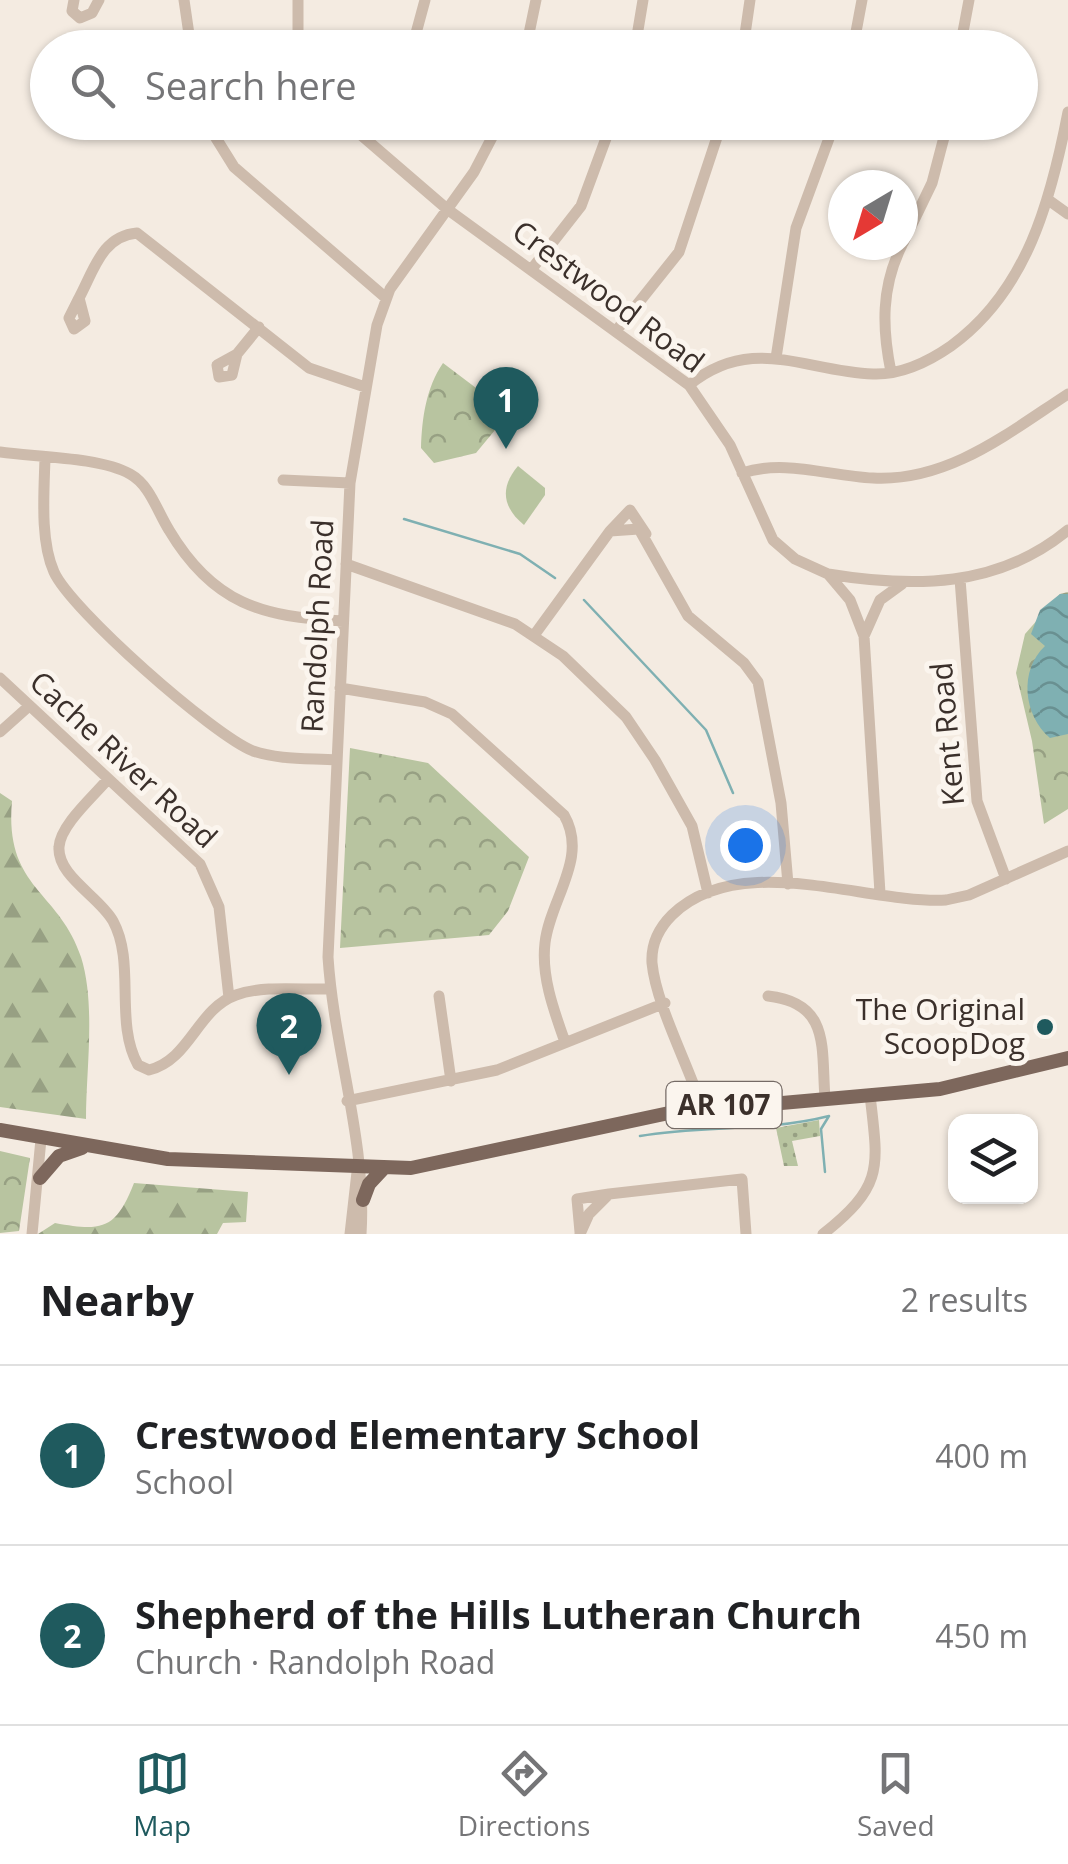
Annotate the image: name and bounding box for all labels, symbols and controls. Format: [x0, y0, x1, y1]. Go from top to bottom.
search box [30, 30, 1038, 140]
icon: search [65, 58, 120, 113]
text: Search here [145, 59, 357, 111]
north arrow [828, 170, 918, 260]
street label: Crestwood Road [505, 210, 713, 381]
pin: 1 [474, 366, 538, 449]
street label: Randolph Road [290, 518, 343, 734]
street label: Cache River Road [21, 661, 227, 857]
street label: Kent Road [920, 661, 973, 807]
your location [720, 820, 771, 871]
place label: The Original ScoopDog [856, 988, 1025, 1063]
pin: 2 [256, 992, 322, 1075]
marker: The Original ScoopDog [1034, 1016, 1056, 1038]
road number: AR 107 [666, 1082, 782, 1128]
map controls [948, 1114, 1038, 1204]
button: layers [948, 1114, 1038, 1204]
text: Nearby [40, 1271, 194, 1328]
text: 2 results [901, 1278, 1028, 1321]
text: Crestwood Elementary School [135, 1408, 700, 1460]
text: 1 [63, 1434, 82, 1477]
text: 400 m [935, 1434, 1028, 1477]
text: School [135, 1460, 234, 1503]
text: Shepherd of the Hills Lutheran Church [135, 1588, 862, 1640]
text: 2 [63, 1614, 82, 1657]
text: 450 m [935, 1614, 1028, 1657]
text: Church · Randolph Road [135, 1640, 495, 1683]
tab: Map [133, 1746, 191, 1844]
tab: Directions [458, 1746, 590, 1844]
tab: Saved [857, 1746, 935, 1844]

